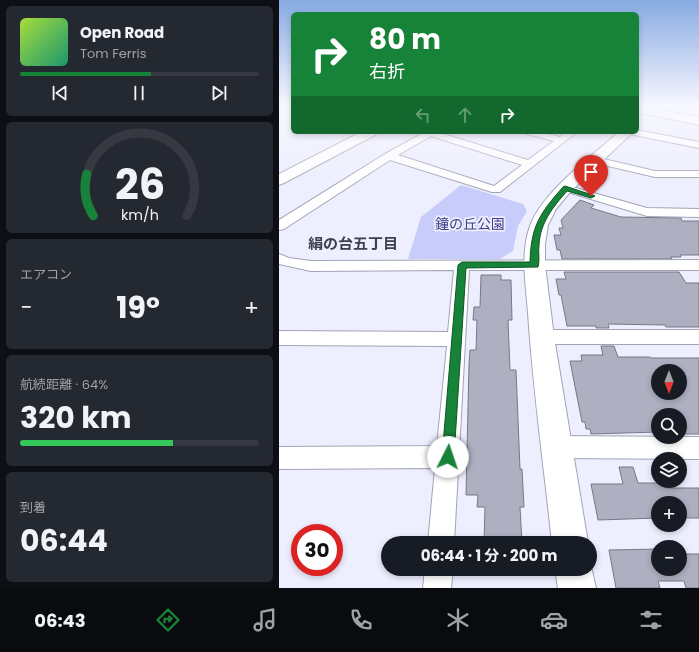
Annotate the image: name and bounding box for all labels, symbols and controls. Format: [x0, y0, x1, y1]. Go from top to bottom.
text: 80 m [369, 20, 441, 59]
text: Open Road [80, 22, 164, 43]
icon: right [303, 28, 355, 80]
text: Tom Ferris [80, 44, 147, 63]
text: 右折 [369, 59, 405, 84]
icon: previous [49, 82, 71, 104]
icon: pause [128, 82, 150, 104]
icon: next [208, 82, 230, 104]
icon: left [412, 104, 434, 126]
icon: ahead [454, 104, 476, 126]
icon: right [496, 104, 518, 126]
text: 26 [114, 154, 165, 213]
pin [574, 155, 608, 196]
icon: arrive [580, 161, 602, 183]
text: km/h [120, 204, 159, 224]
park label: 鐘の丘公園 [435, 214, 505, 234]
district label: 絹の台五丁目 [308, 233, 398, 254]
text: エアコン [20, 265, 72, 284]
text: 19° [116, 286, 160, 329]
text: − [20, 292, 32, 323]
text: + [244, 292, 259, 323]
north arrow [651, 364, 687, 400]
map controls [651, 364, 687, 576]
text: 航続距離 · 64% [20, 375, 108, 394]
text: 320 km [20, 396, 132, 439]
button: search [651, 408, 687, 444]
position arrow [427, 436, 469, 478]
button: layers [651, 452, 687, 488]
button: + [651, 496, 687, 532]
text: 到着 [20, 498, 46, 517]
text: 06:44 [20, 519, 108, 562]
speed limit sign: 30 [291, 524, 343, 576]
button: − [651, 540, 687, 576]
text: 06:44 · 1 分 · 200 m [421, 545, 557, 566]
icon: directions [154, 606, 182, 634]
icon: music [251, 606, 279, 634]
icon: phone [347, 606, 375, 634]
icon: climate [444, 606, 472, 634]
icon: car [540, 606, 568, 634]
icon: filters [637, 606, 665, 634]
text: 06:43 [34, 608, 86, 633]

